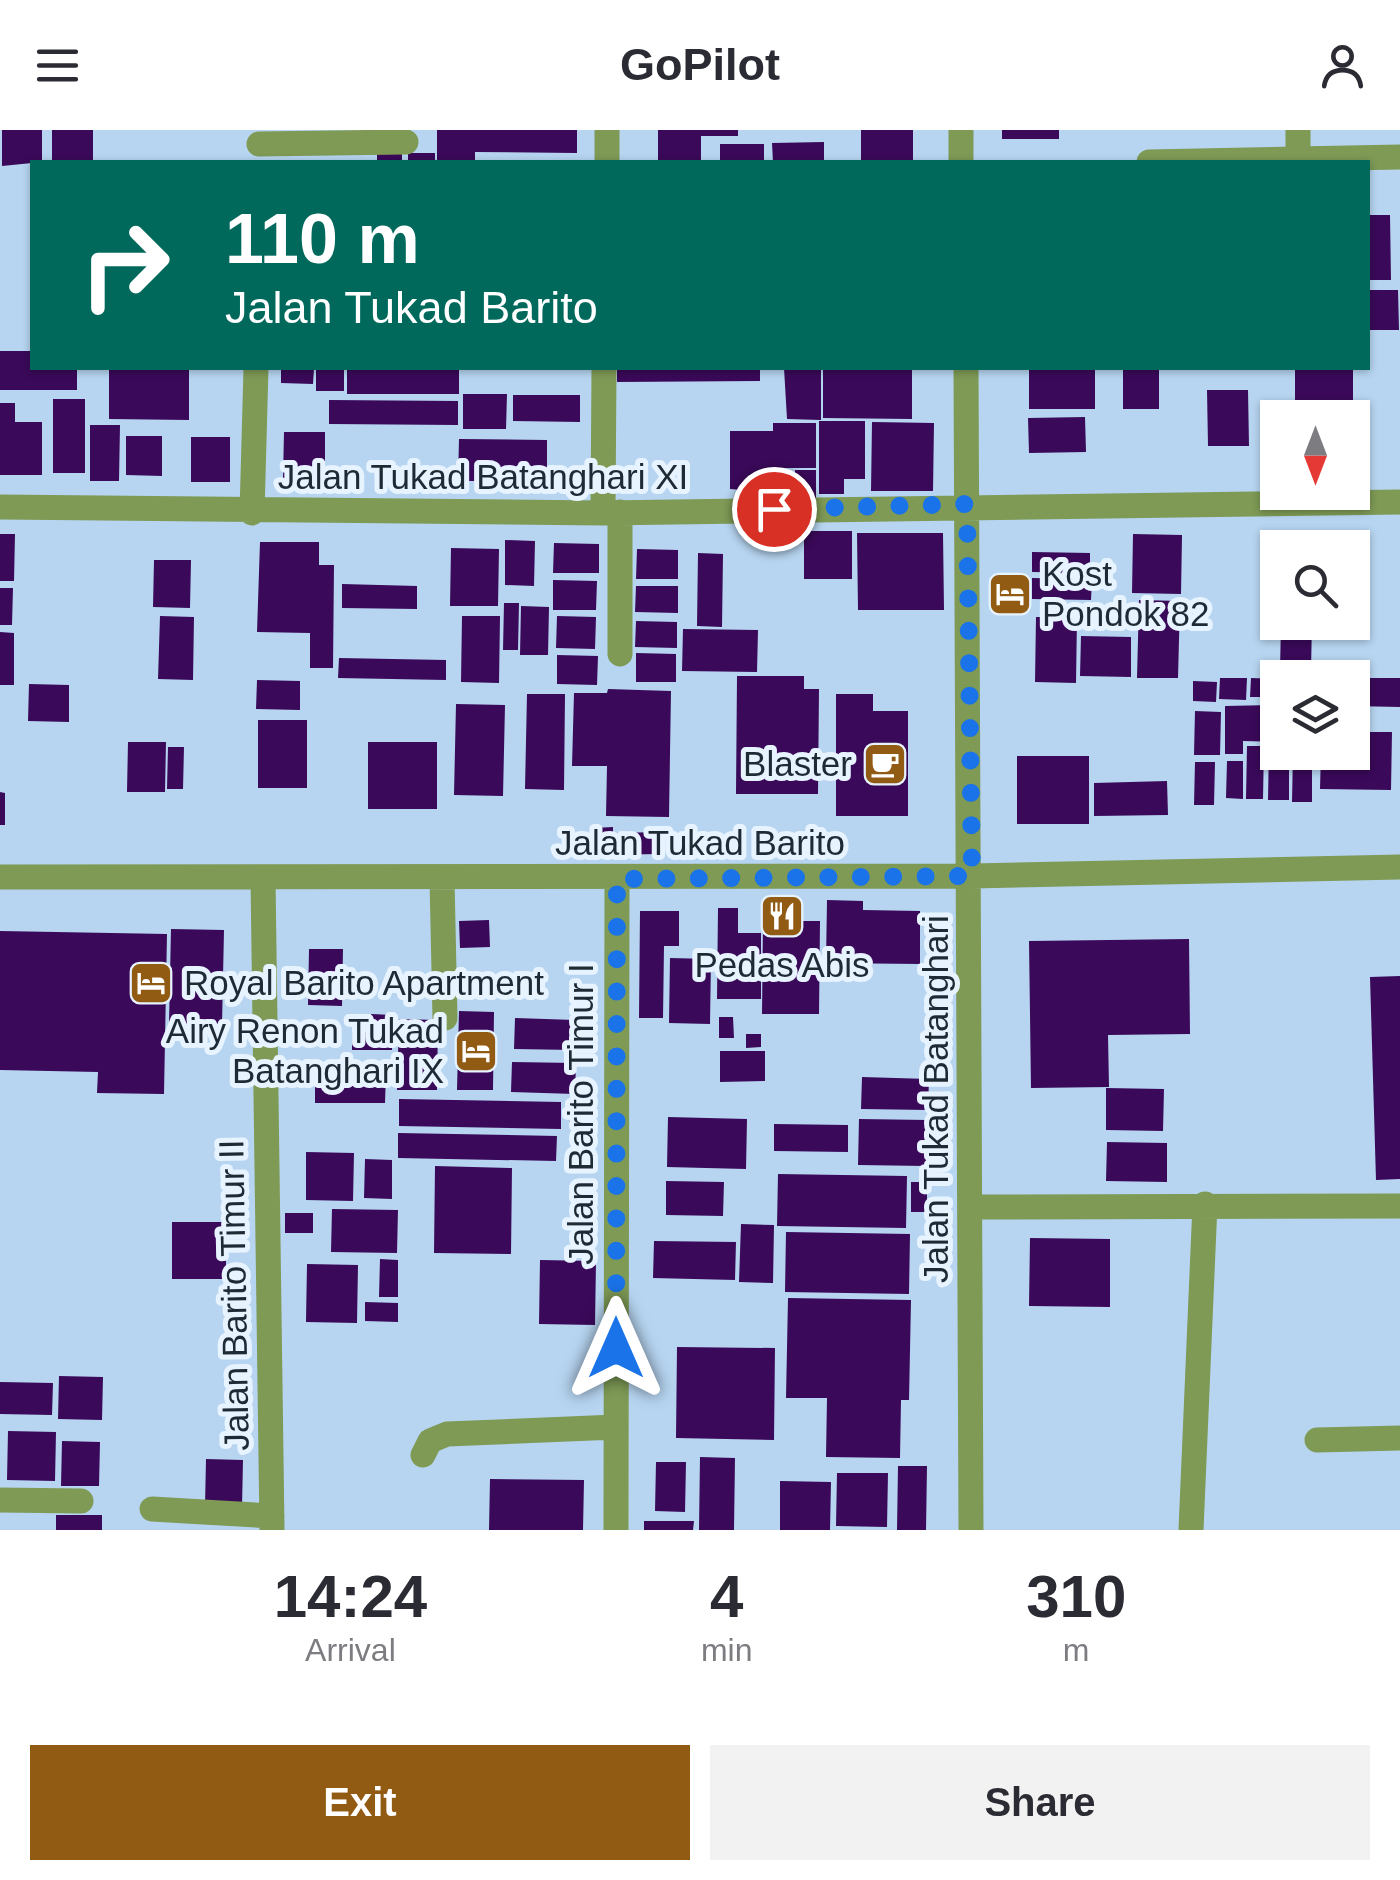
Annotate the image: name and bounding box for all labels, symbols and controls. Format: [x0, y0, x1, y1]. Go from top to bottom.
icon: menu [30, 38, 85, 93]
icon: person [1315, 38, 1370, 93]
text: GoPilot [620, 39, 780, 90]
icon: right [60, 200, 190, 330]
text: 110 m [225, 200, 420, 278]
text: Jalan Tukad Barito [225, 282, 598, 333]
north arrow [1260, 400, 1370, 510]
map controls [1260, 400, 1370, 770]
street label: Jalan Tukad Batanghari XI [278, 457, 688, 496]
pin [732, 467, 817, 552]
icon: arrive [747, 482, 802, 537]
button: search [1260, 530, 1370, 640]
place label: Kost Pondok 82 [1042, 554, 1209, 633]
hotel icon: Kost Pondok 82 [987, 571, 1033, 617]
button: layers [1260, 660, 1370, 770]
cafe icon: Blaster [862, 741, 908, 787]
place label: Blaster [743, 744, 852, 783]
street label: Jalan Tukad Barito [555, 823, 845, 862]
restaurant icon: Pedas Abis [759, 893, 805, 939]
street label: Jalan Tukad Batanghari [916, 915, 955, 1283]
place label: Pedas Abis [694, 945, 870, 984]
hotel icon: Royal Barito Apartment [128, 960, 174, 1006]
place label: Royal Barito Apartment [184, 963, 544, 1002]
street label: Jalan Barito Timur I [561, 963, 600, 1265]
place label: Airy Renon Tukad Batanghari IX [166, 1011, 444, 1090]
hotel icon: Airy Renon Tukad Batanghari IX [453, 1028, 499, 1074]
street label: Jalan Barito Timur II [211, 1139, 256, 1451]
position arrow [564, 1296, 668, 1400]
text: 14:24 [274, 1563, 427, 1630]
text: 4 [710, 1563, 743, 1630]
text: 310 [1026, 1563, 1126, 1630]
text: Arrival [305, 1632, 396, 1668]
text: min [701, 1632, 752, 1668]
text: m [1063, 1632, 1090, 1668]
button: Exit [30, 1745, 690, 1860]
button: Share [710, 1745, 1370, 1860]

